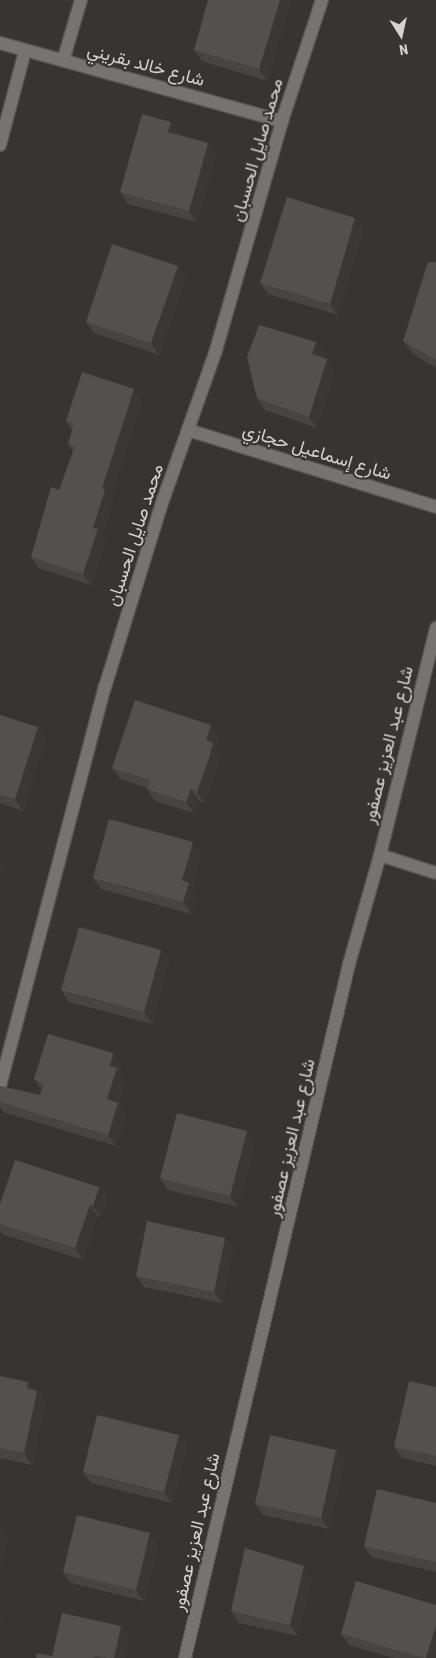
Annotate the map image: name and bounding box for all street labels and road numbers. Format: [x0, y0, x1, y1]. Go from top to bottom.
street label: شارع خالد بقريني [85, 39, 207, 91]
street label: محمد صايل الحسبان [226, 76, 288, 224]
street label: شارع إسماعيل حجازي [240, 419, 394, 485]
street label: محمد صايل الحسبان [102, 461, 168, 609]
street label: شارع عبد العزيز عصفور [358, 664, 418, 826]
street label: شارع عبد العزيز عصفور [262, 1057, 320, 1219]
street label: شارع عبد العزيز عصفور [167, 1451, 225, 1613]

